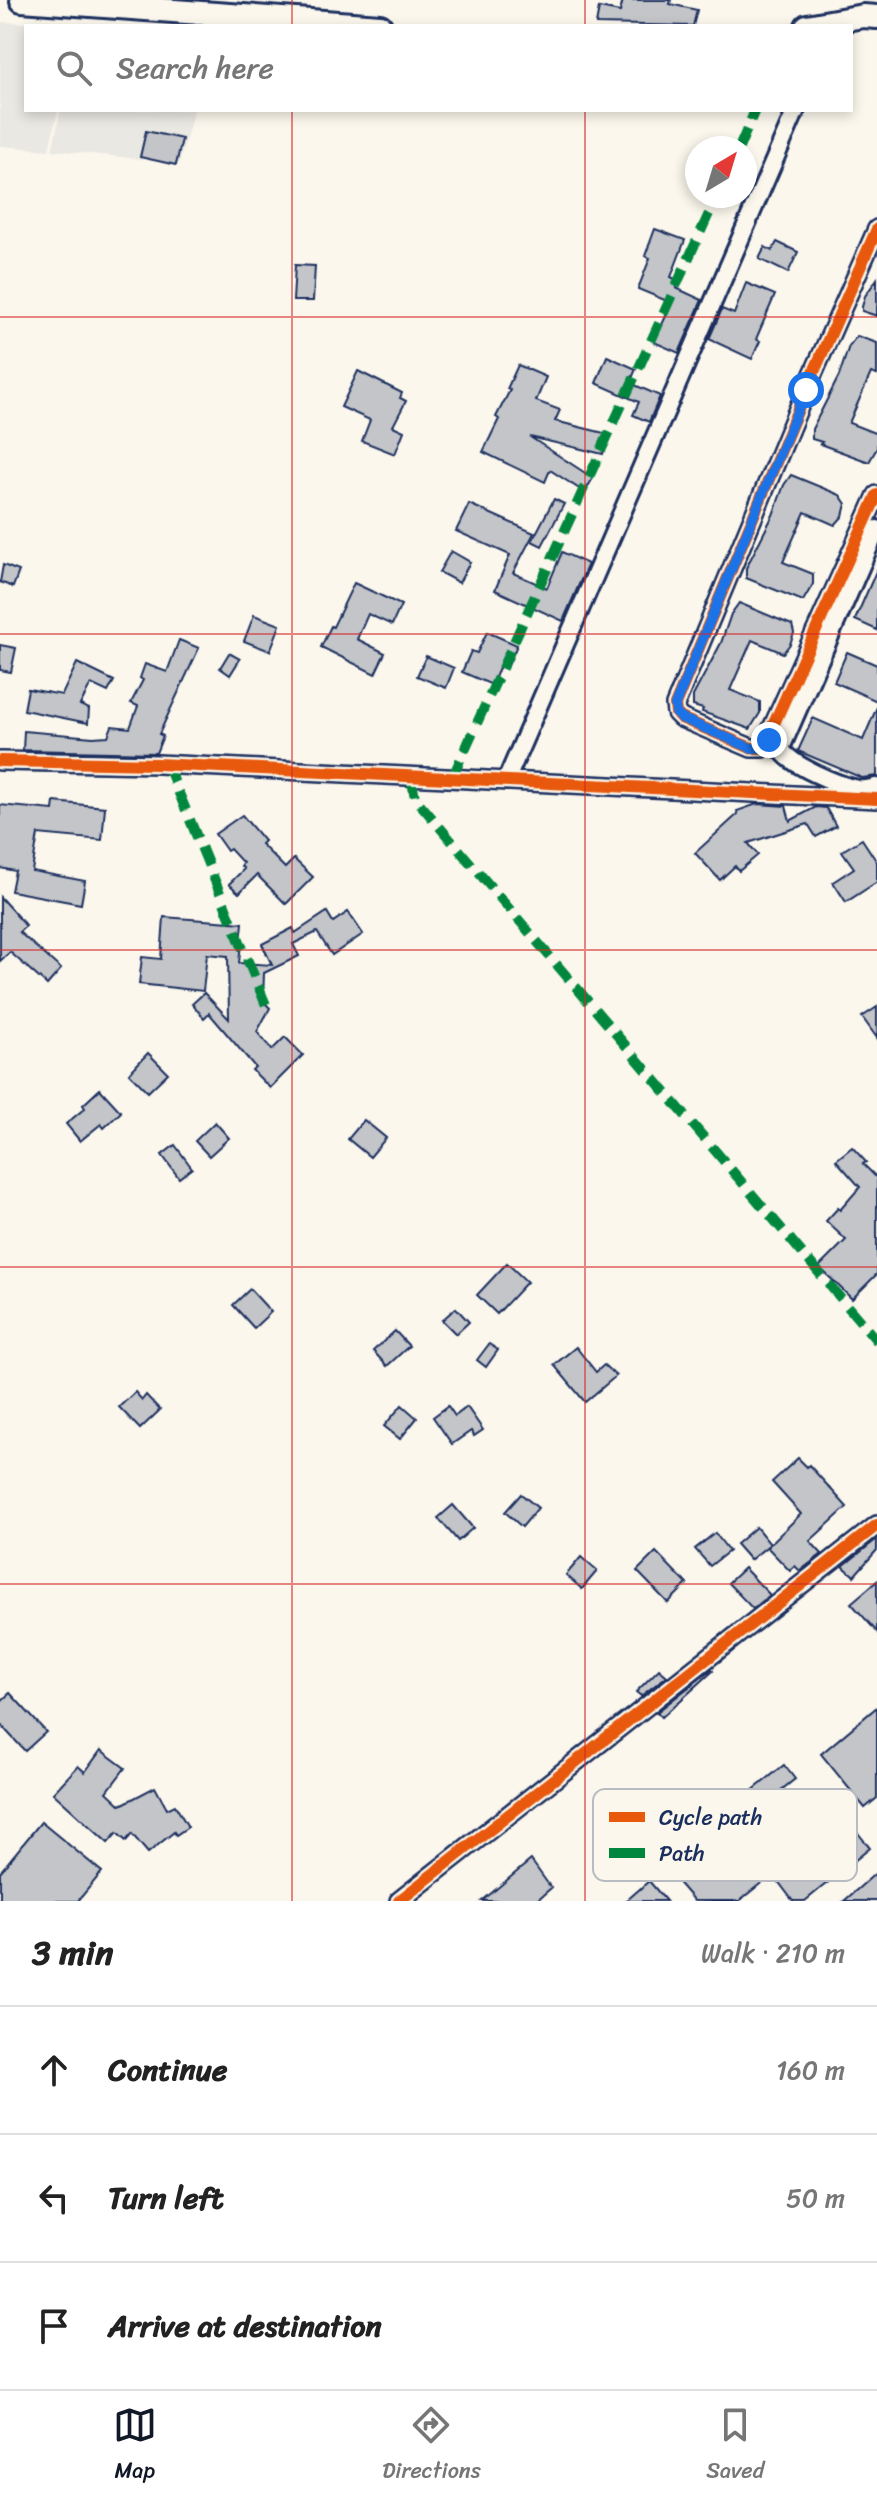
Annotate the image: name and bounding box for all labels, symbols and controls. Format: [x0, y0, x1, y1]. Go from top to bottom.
search box [24, 24, 853, 112]
text: Search here [116, 41, 274, 95]
icon: search [52, 46, 96, 90]
north arrow [685, 136, 757, 208]
route start [788, 372, 824, 408]
route end [751, 722, 787, 758]
legend [593, 1789, 857, 1881]
text: Cycle path [659, 1798, 762, 1837]
text: Path [659, 1834, 705, 1873]
text: 3 min [32, 1923, 113, 1983]
text: Walk · 210 m [701, 1930, 845, 1976]
text: Continue [108, 2043, 227, 2097]
text: 160 m [776, 2047, 845, 2093]
icon: ahead [32, 2048, 76, 2092]
text: Turn left [108, 2171, 224, 2225]
text: 50 m [786, 2175, 845, 2221]
icon: left [32, 2176, 76, 2220]
text: Arrive at destination [108, 2299, 382, 2353]
icon: arrive [32, 2304, 76, 2348]
tab: Map [113, 2403, 157, 2490]
tab: Directions [382, 2403, 481, 2490]
tab: Saved [706, 2403, 764, 2490]

